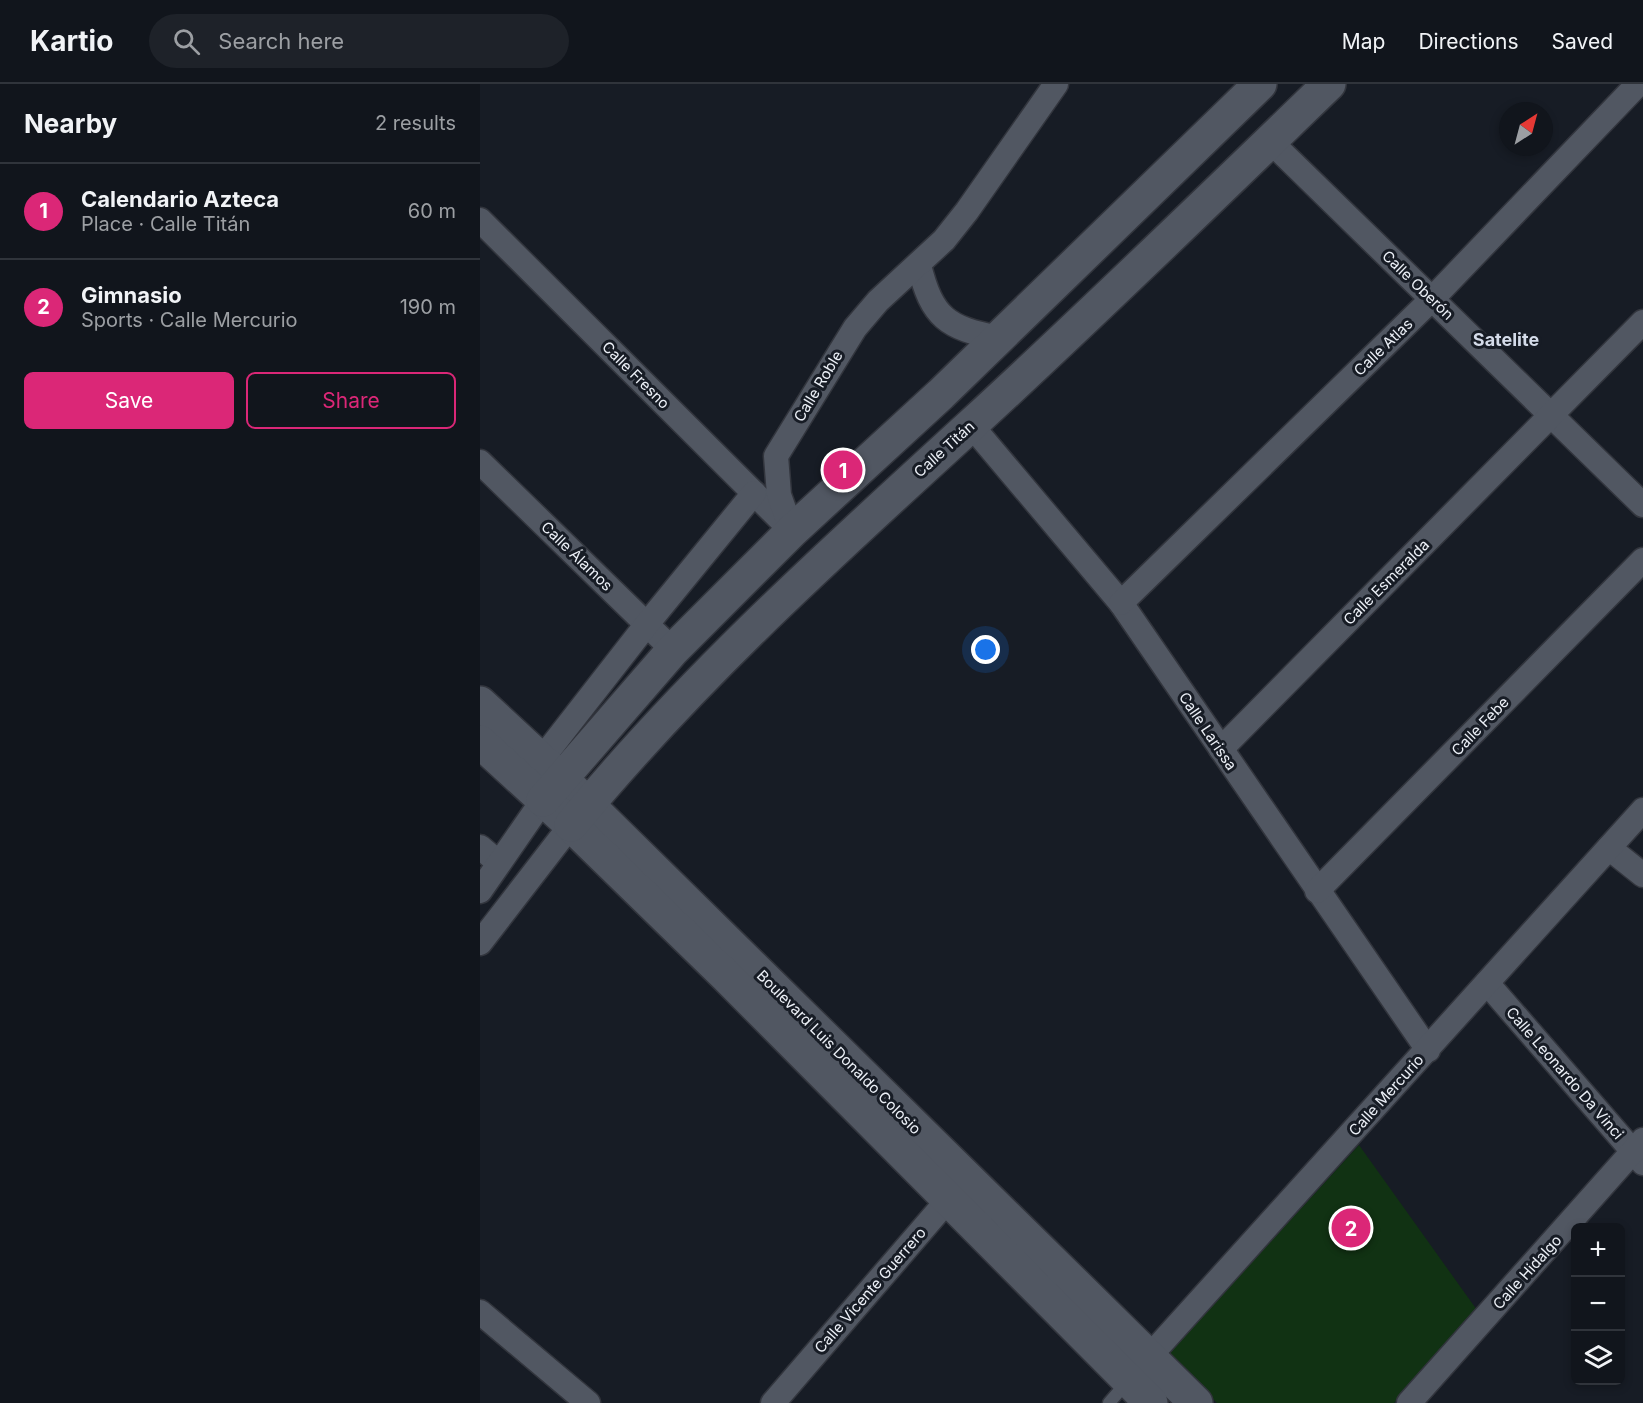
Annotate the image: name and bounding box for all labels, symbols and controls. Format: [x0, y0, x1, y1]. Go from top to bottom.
search box [149, 14, 569, 68]
text: Kartio [30, 24, 113, 58]
icon: search [170, 25, 203, 58]
text: Search here [218, 28, 344, 54]
text: Map [1342, 29, 1385, 54]
text: Directions [1418, 29, 1519, 54]
text: Saved [1552, 29, 1613, 54]
north arrow [1499, 102, 1553, 156]
text: Nearby [24, 108, 117, 139]
text: 2 results [375, 111, 456, 135]
text: Calendario Azteca [81, 186, 279, 212]
text: 1 [39, 199, 48, 223]
text: 60 m [408, 199, 456, 223]
text: Place · Calle Titán [81, 212, 250, 236]
street label: Calle Oberón [1378, 246, 1458, 324]
text: Gimnasio [81, 282, 182, 308]
text: 2 [37, 295, 50, 319]
text: 190 m [400, 295, 456, 319]
text: Sports · Calle Mercurio [81, 308, 298, 332]
street label: Calle Atlas [1350, 314, 1416, 380]
district label: Satelite [1473, 329, 1539, 350]
street label: Calle Fresno [598, 337, 674, 413]
street label: Calle Roble [789, 347, 847, 425]
button: Save [24, 372, 234, 429]
button: Share [246, 372, 456, 429]
street label: Calle Titán [910, 417, 978, 481]
pin: 1 [824, 448, 862, 492]
street label: Calle Álamos [537, 517, 617, 595]
street label: Calle Esmeralda [1339, 535, 1433, 629]
your location [971, 635, 1000, 664]
street label: Calle Larissa [1175, 688, 1241, 774]
street label: Calle Febe [1447, 693, 1513, 759]
street label: Boulevard Luis Donaldo Colosio [753, 966, 925, 1138]
street label: Calle Leonardo Da Vinci [1502, 1003, 1628, 1143]
street label: Calle Mercurio [1344, 1050, 1428, 1140]
pin: 2 [1332, 1206, 1370, 1250]
street label: Calle Vicente Guerrero [810, 1223, 930, 1357]
map controls [1571, 1223, 1625, 1385]
button: + [1571, 1223, 1625, 1277]
street label: Calle Hidalgo [1489, 1231, 1565, 1313]
button: − [1571, 1277, 1625, 1331]
button: layers [1571, 1331, 1625, 1385]

